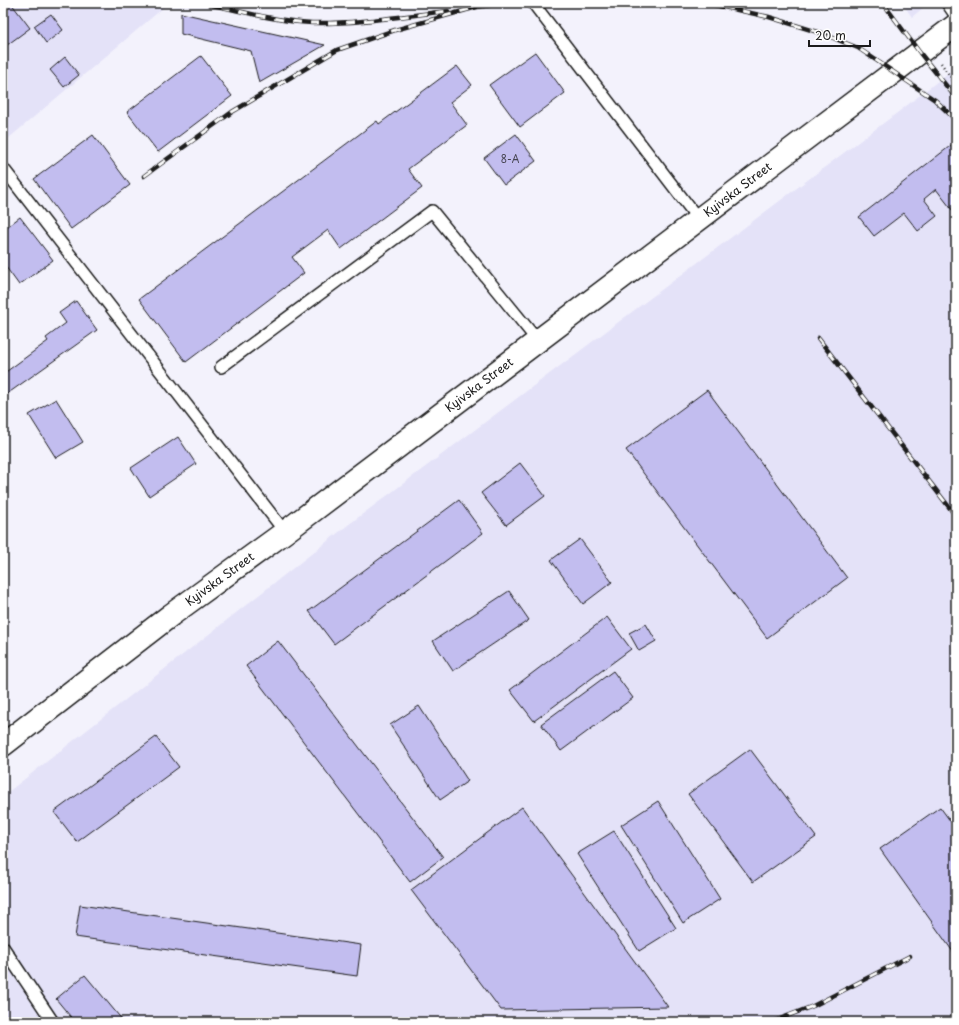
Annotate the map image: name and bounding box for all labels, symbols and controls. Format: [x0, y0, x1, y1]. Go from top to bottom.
scale bar [809, 22, 870, 48]
text: 20 m [815, 26, 846, 44]
house number: 8-А [501, 151, 520, 166]
street label: Kyivska Street [699, 157, 775, 221]
street label: Kyivska Street [441, 352, 517, 416]
street label: Kyivska Street [181, 547, 258, 610]

